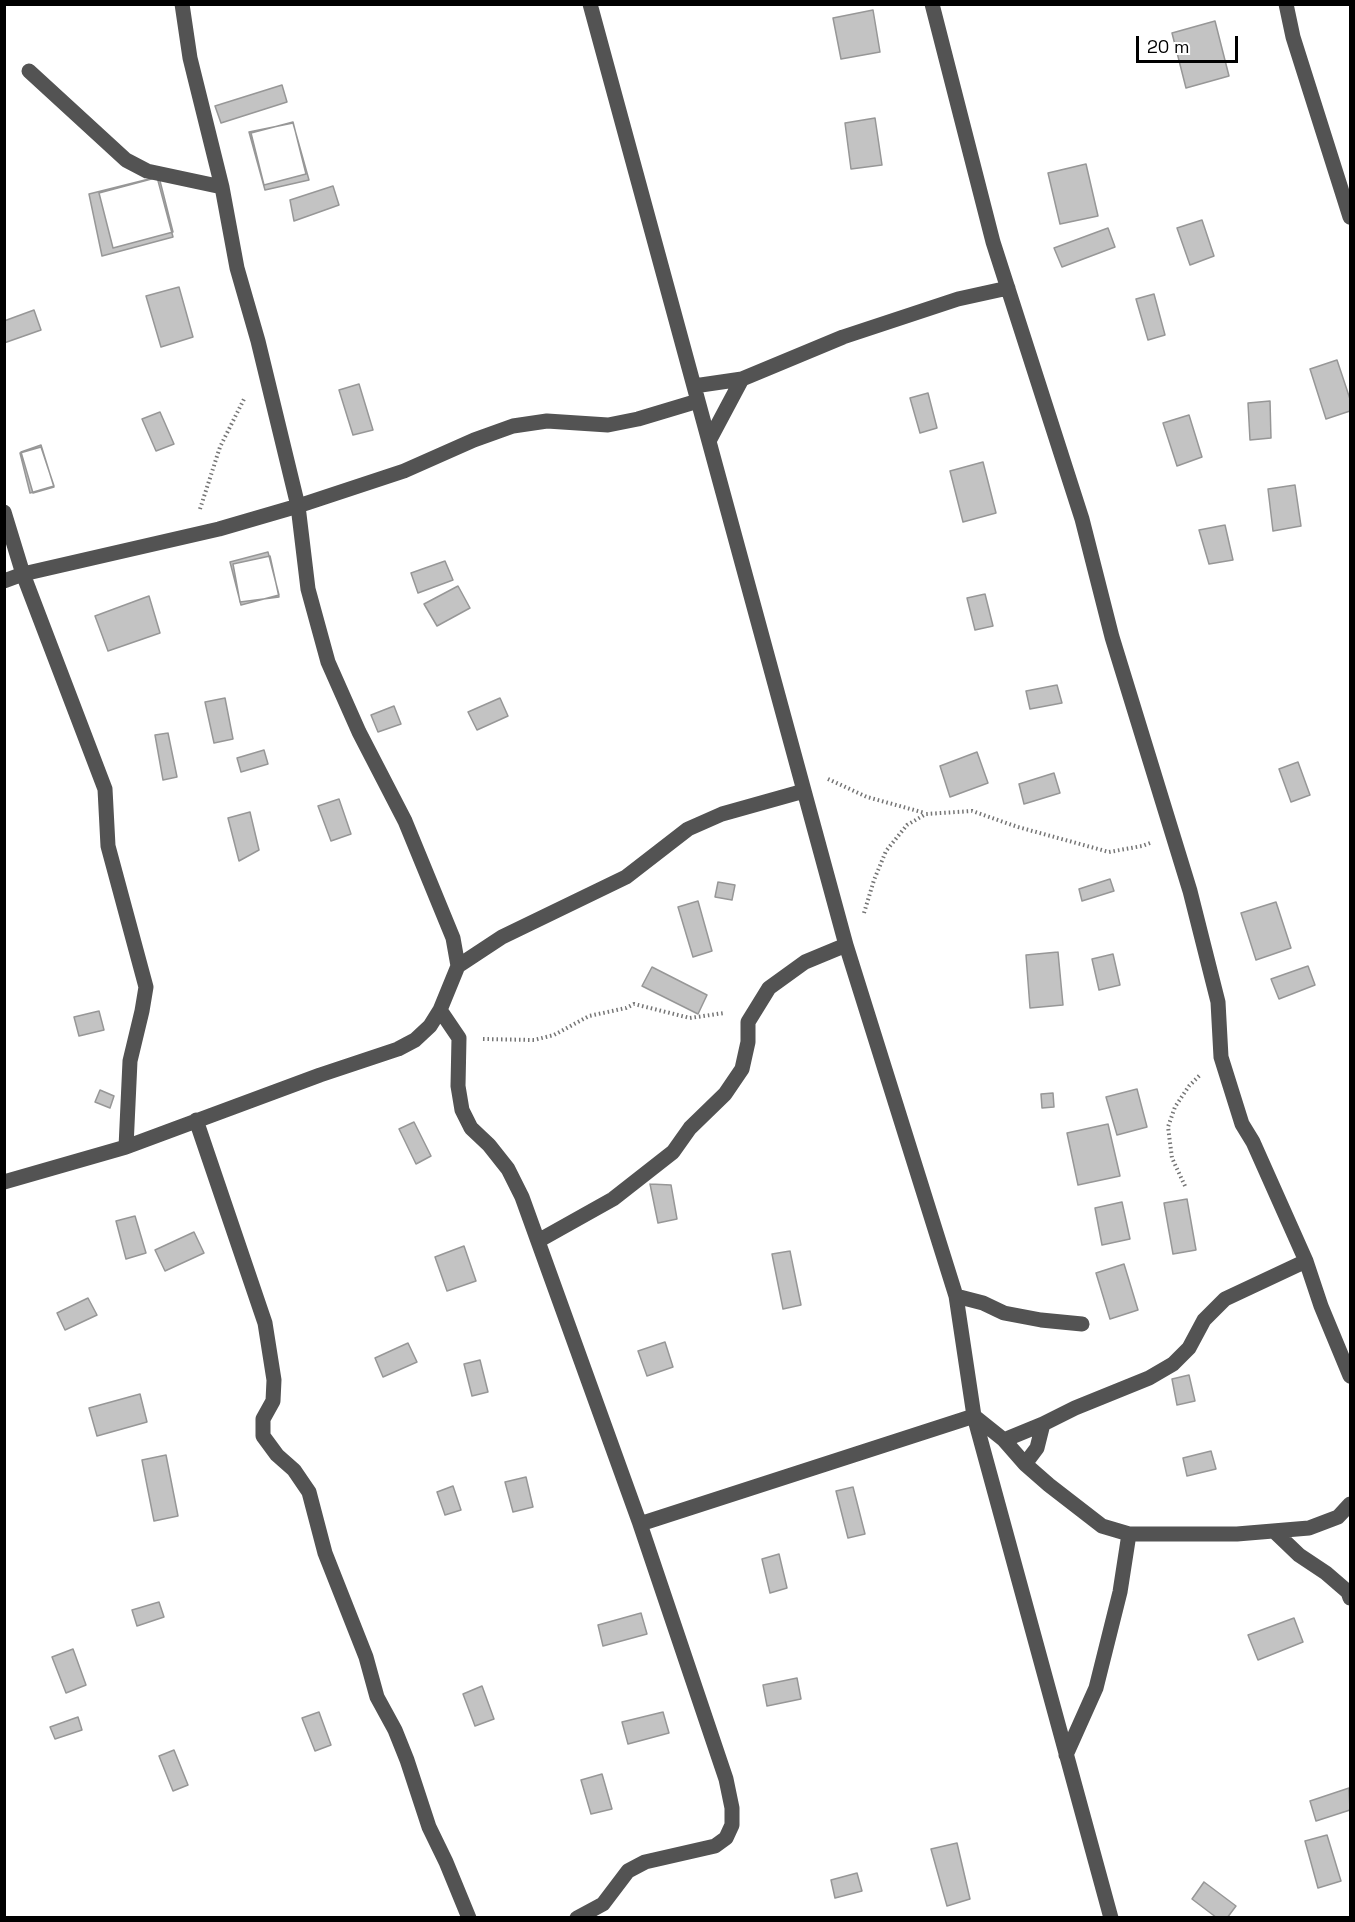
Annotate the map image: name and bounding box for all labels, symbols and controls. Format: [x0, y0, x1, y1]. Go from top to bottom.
scale bar [1139, 24, 1241, 62]
text: 20 m [1147, 35, 1190, 58]

